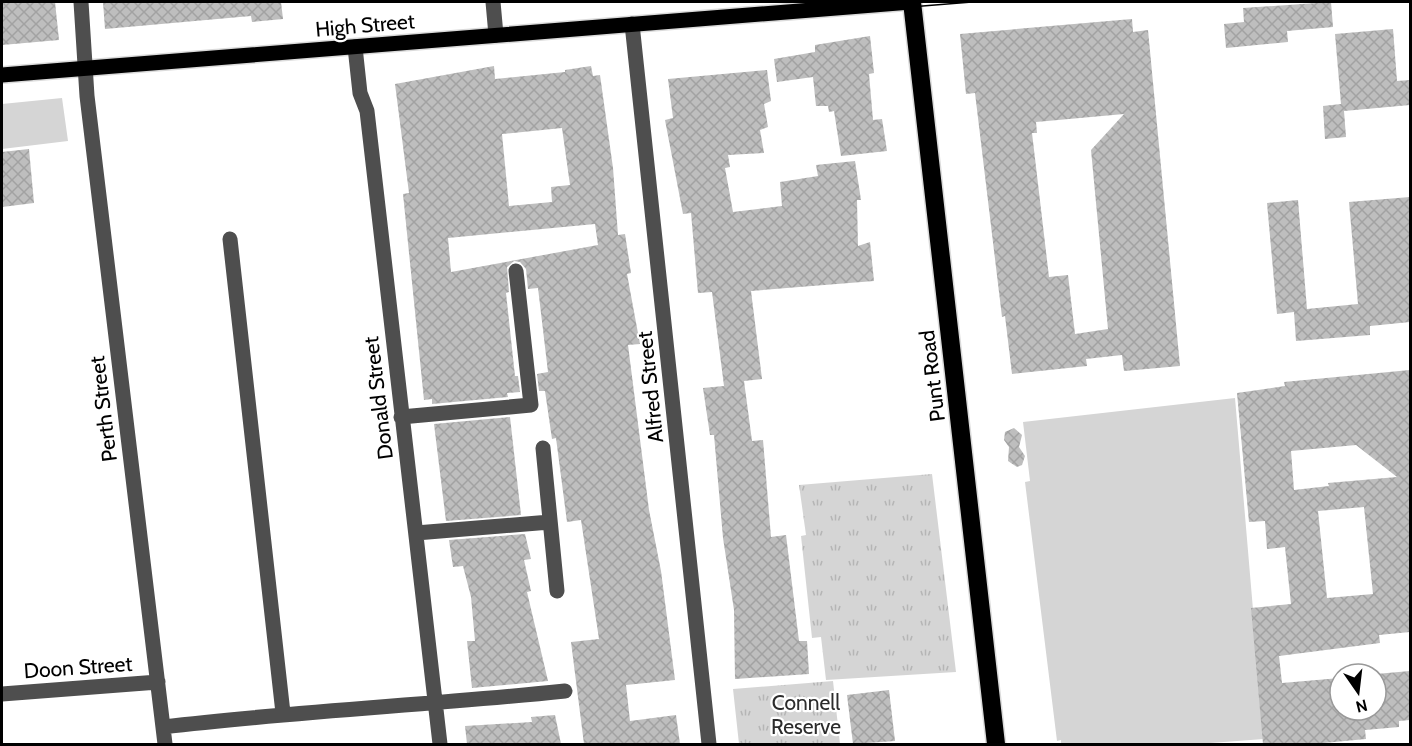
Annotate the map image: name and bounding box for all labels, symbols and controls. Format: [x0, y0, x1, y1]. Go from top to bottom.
street label: High Street [314, 8, 416, 42]
street label: Punt Road [914, 329, 950, 423]
street label: Alfred Street [632, 330, 668, 444]
street label: Donald Street [358, 335, 398, 461]
street label: Perth Street [84, 355, 122, 463]
street label: Doon Street [23, 651, 133, 683]
north arrow [1328, 662, 1388, 722]
park label: Connell Reserve [771, 690, 841, 739]
text: N [1354, 695, 1369, 717]

